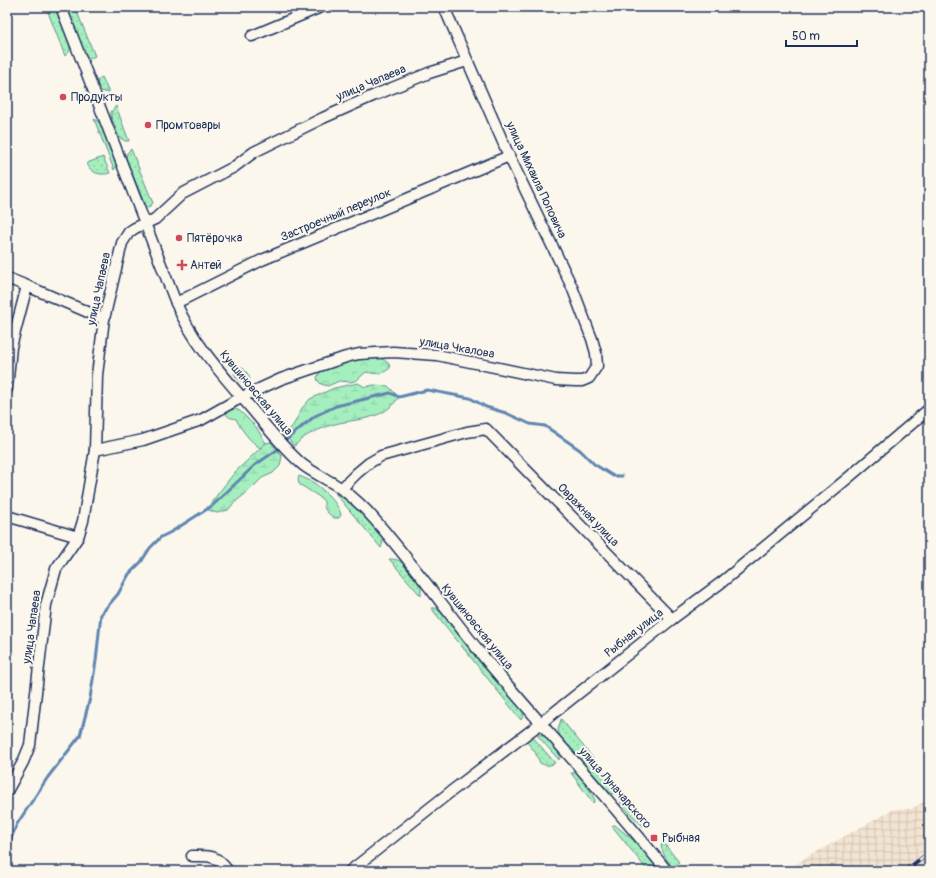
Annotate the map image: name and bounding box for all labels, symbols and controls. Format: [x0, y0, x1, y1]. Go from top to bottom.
scale bar [786, 22, 857, 48]
text: 50 m [792, 29, 820, 44]
street label: улица Чапаева [333, 61, 409, 105]
place label: Продукты [71, 90, 123, 105]
marker: Продукты [58, 92, 68, 102]
place label: Промтовары [156, 118, 221, 133]
street label: улица Михаила Поповича [502, 118, 570, 241]
marker: Промтовары [143, 120, 153, 130]
street label: Застроечный переулок [279, 185, 393, 245]
place label: Пятёрочка [187, 231, 243, 246]
marker: Пятёрочка [174, 233, 184, 243]
street label: улица Чапаева [84, 251, 114, 328]
place label: Антей [190, 258, 222, 273]
marker: Антей [177, 260, 187, 270]
street label: улица Чкалова [417, 334, 496, 362]
street label: Кувшиновская улица [216, 348, 296, 439]
street label: Овражная улица [554, 480, 622, 550]
street label: Кувшиновская улица [438, 581, 516, 673]
street label: улица Чапаева [19, 589, 45, 666]
street label: Рыбная улица [602, 605, 667, 661]
street label: улица Луначарского [575, 743, 655, 832]
place label: Рыбная [662, 831, 700, 846]
marker: Рыбная [649, 833, 659, 843]

